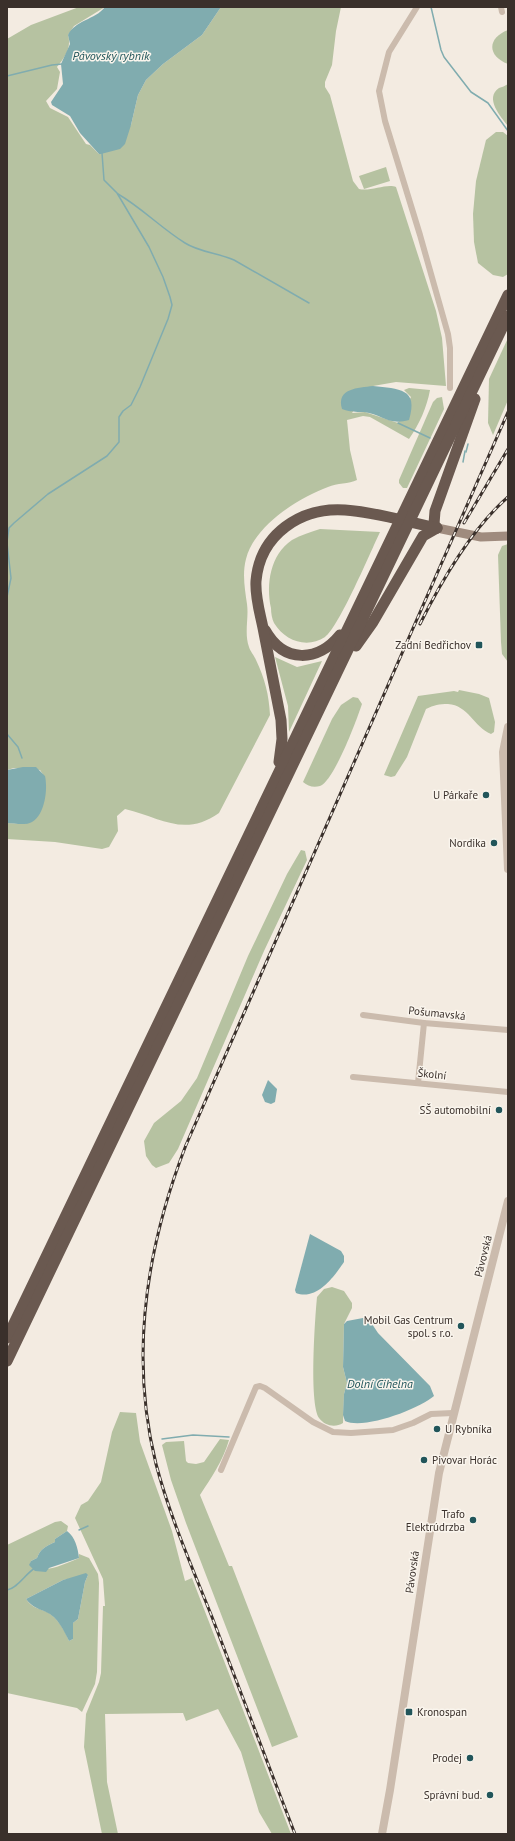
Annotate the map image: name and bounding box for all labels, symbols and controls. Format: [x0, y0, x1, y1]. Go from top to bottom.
water label: Pávovský rybník [73, 48, 150, 63]
place label: Zadní Bedřichov [395, 638, 472, 652]
marker: Zadní Bedřichov [474, 640, 484, 650]
place label: U Párkaře [433, 788, 478, 802]
marker: U Párkaře [481, 790, 491, 800]
place label: Nordika [449, 836, 486, 850]
marker: Nordika [489, 838, 499, 848]
street label: Pošumavská [408, 1003, 466, 1023]
street label: Školní [417, 1066, 447, 1082]
place label: SŠ automobilní [420, 1103, 491, 1117]
marker: SŠ automobilní [494, 1105, 504, 1115]
street label: Pávovská [471, 1234, 495, 1278]
place label: Mobil Gas Centrum spol. s r.o. [364, 1313, 453, 1340]
marker: Mobil Gas Centrum spol. s r.o. [456, 1321, 466, 1331]
water label: Dolní Cihelna [347, 1376, 413, 1391]
place label: U Rybníka [445, 1422, 492, 1436]
marker: U Rybníka [432, 1424, 442, 1434]
place label: Pivovar Horác [432, 1453, 497, 1467]
marker: Pivovar Horác [419, 1455, 429, 1465]
place label: Trafo Elektrúdrzba [406, 1507, 465, 1534]
marker: Trafo Elektrúdrzba [468, 1515, 478, 1525]
street label: Pávovská [402, 1550, 422, 1594]
place label: Kronospan [417, 1705, 467, 1719]
marker: Kronospan [404, 1707, 414, 1717]
place label: Prodej [432, 1751, 462, 1765]
marker: Prodej [465, 1753, 475, 1763]
place label: Správní bud. [424, 1788, 482, 1802]
marker: Správní bud. [485, 1790, 495, 1800]

